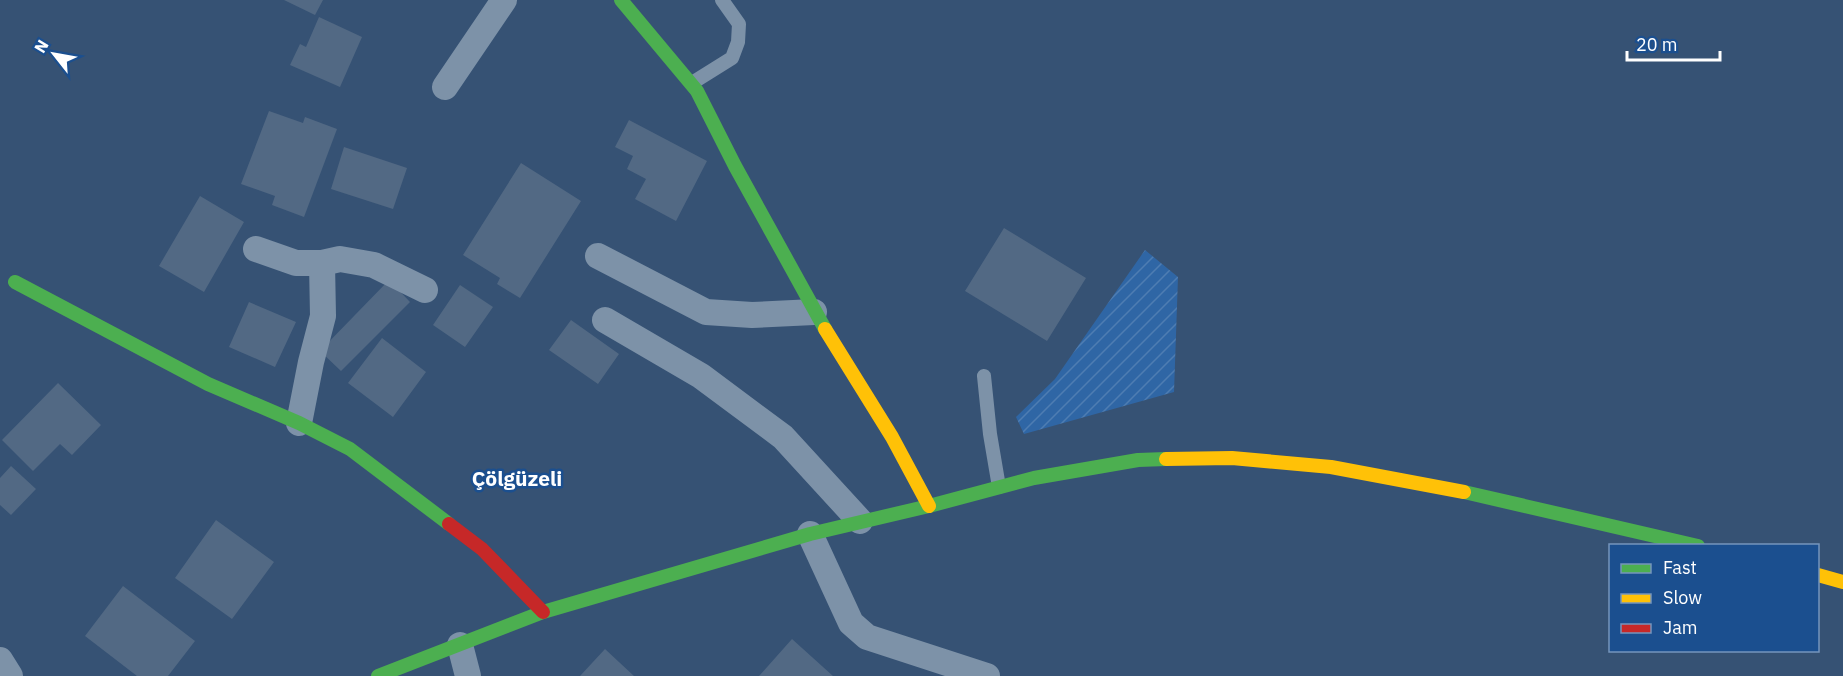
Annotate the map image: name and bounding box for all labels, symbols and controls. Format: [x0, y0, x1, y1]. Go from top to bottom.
north arrow [24, 24, 84, 84]
scale bar [1627, 24, 1720, 62]
text: 20 m [1636, 33, 1678, 56]
text: N [30, 36, 53, 56]
district label: Çölgüzeli [472, 464, 562, 492]
legend [1609, 544, 1819, 652]
text: Fast [1663, 556, 1697, 579]
text: Slow [1663, 586, 1702, 609]
text: Jam [1663, 616, 1698, 639]

